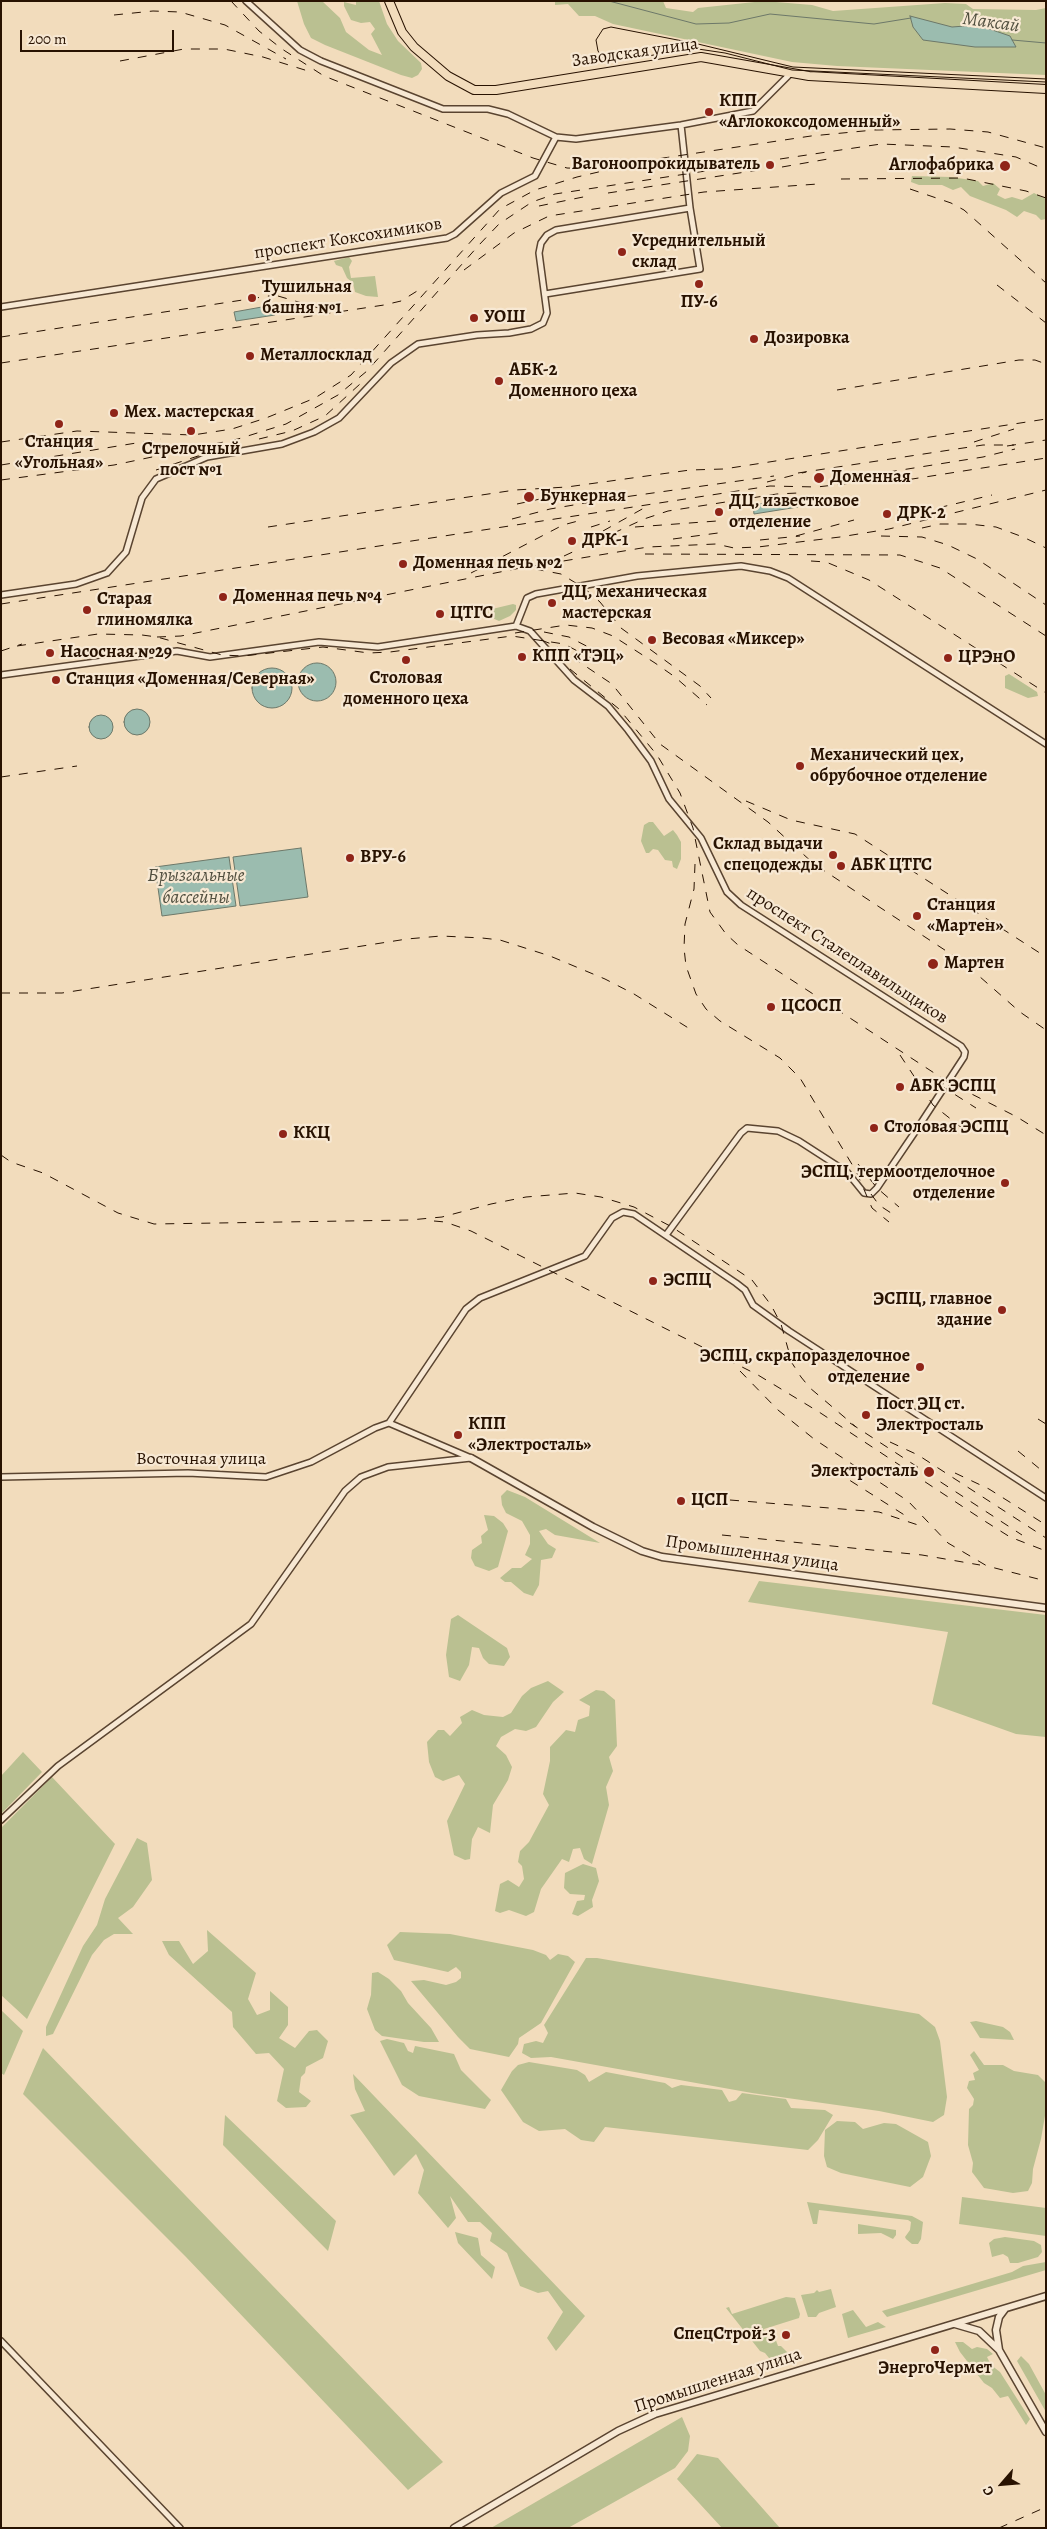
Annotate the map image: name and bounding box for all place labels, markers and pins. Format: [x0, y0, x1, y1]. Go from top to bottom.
place label: КПП «Аглококсодоменный» [719, 91, 900, 134]
marker: КПП «Аглококсодоменный» [703, 106, 715, 118]
place label: Вагоноопрокидыватель [572, 154, 760, 176]
place label: Аглофабрика [889, 155, 994, 177]
marker: Вагоноопрокидыватель [764, 159, 776, 171]
marker: Аглофабрика [998, 159, 1012, 173]
place label: Усреднительный склад [632, 231, 766, 274]
marker: Усреднительный склад [616, 246, 628, 258]
place label: Тушильная башня №1 [262, 277, 352, 320]
marker: ПУ-6 [693, 278, 705, 290]
marker: Тушильная башня №1 [246, 292, 258, 304]
place label: ПУ-6 [680, 292, 718, 314]
place label: УОШ [484, 307, 526, 329]
marker: УОШ [468, 312, 480, 324]
place label: Дозировка [764, 328, 849, 350]
marker: Дозировка [748, 333, 760, 345]
place label: Металлосклад [260, 345, 372, 367]
marker: Металлосклад [244, 350, 256, 362]
place label: АБК-2 Доменного цеха [509, 360, 637, 402]
marker: АБК-2 Доменного цеха [493, 375, 505, 387]
place label: Мех. мастерская [124, 402, 254, 424]
marker: Мех. мастерская [108, 407, 120, 419]
marker: Станция «Угольная» [53, 418, 65, 430]
marker: Стрелочный пост №1 [185, 425, 197, 437]
place label: Станция «Угольная» [15, 432, 103, 474]
place label: Стрелочный пост №1 [142, 439, 240, 482]
place label: Доменная [830, 467, 911, 489]
marker: Доменная [812, 471, 826, 485]
place label: Бункерная [540, 486, 626, 508]
marker: Бункерная [522, 490, 536, 504]
place label: ДЦ, известковое отделение [729, 491, 859, 534]
place label: ДРК-2 [897, 503, 946, 525]
marker: ДЦ, известковое отделение [713, 506, 725, 518]
marker: ДРК-2 [881, 508, 893, 520]
place label: ДРК-1 [582, 530, 628, 552]
marker: ДРК-1 [566, 535, 578, 547]
place label: Доменная печь №2 [413, 553, 562, 575]
marker: Доменная печь №2 [397, 558, 409, 570]
place label: ДЦ, механическая мастерская [562, 582, 707, 624]
place label: Доменная печь №4 [233, 586, 382, 608]
place label: Старая глиномялка [97, 589, 193, 632]
marker: Доменная печь №4 [217, 591, 229, 603]
marker: ДЦ, механическая мастерская [546, 597, 558, 609]
place label: ЦТГС [450, 603, 493, 625]
marker: Старая глиномялка [81, 604, 93, 616]
marker: ЦТГС [434, 608, 446, 620]
place label: Весовая «Миксер» [662, 629, 804, 651]
marker: Весовая «Миксер» [646, 634, 658, 646]
place label: Насосная №29 [60, 642, 172, 664]
place label: КПП «ТЭЦ» [532, 646, 624, 668]
marker: Насосная №29 [44, 647, 56, 659]
place label: ЦРЭнО [958, 647, 1015, 669]
marker: КПП «ТЭЦ» [516, 651, 528, 663]
marker: ЦРЭнО [942, 652, 954, 664]
marker: Столовая доменного цеха [400, 654, 412, 666]
place label: Столовая доменного цеха [343, 668, 469, 711]
place label: Станция «Доменная/Северная» [66, 669, 315, 691]
marker: Станция «Доменная/Северная» [50, 674, 62, 686]
place label: Механический цех, обрубочное отделение [810, 745, 987, 788]
marker: Механический цех, обрубочное отделение [794, 760, 806, 772]
place label: Склад выдачи спецодежды [713, 834, 823, 876]
place label: ВРУ-6 [360, 847, 406, 869]
marker: Склад выдачи спецодежды [827, 849, 839, 861]
marker: ВРУ-6 [344, 852, 356, 864]
place label: АБК ЦТГС [851, 855, 932, 877]
marker: АБК ЦТГС [835, 860, 847, 872]
place label: Станция «Мартен» [927, 895, 1003, 938]
marker: Станция «Мартен» [911, 910, 923, 922]
place label: Мартен [944, 953, 1004, 975]
marker: Мартен [926, 957, 940, 971]
place label: ЦСОСП [781, 996, 841, 1018]
marker: ЦСОСП [765, 1001, 777, 1013]
place label: АБК ЭСПЦ [910, 1076, 996, 1098]
marker: АБК ЭСПЦ [894, 1081, 906, 1093]
place label: Столовая ЭСПЦ [884, 1117, 1009, 1139]
marker: Столовая ЭСПЦ [868, 1122, 880, 1134]
place label: ККЦ [293, 1123, 330, 1145]
marker: ККЦ [277, 1128, 289, 1140]
place label: ЭСПЦ, термоотделочное отделение [801, 1162, 995, 1204]
marker: ЭСПЦ, термоотделочное отделение [999, 1177, 1011, 1189]
place label: ЭСПЦ [663, 1270, 711, 1292]
marker: ЭСПЦ [647, 1275, 659, 1287]
place label: ЭСПЦ, главное здание [873, 1289, 992, 1332]
marker: ЭСПЦ, главное здание [996, 1304, 1008, 1316]
place label: ЭСПЦ, скрапоразделочное отделение [699, 1346, 910, 1388]
marker: ЭСПЦ, скрапоразделочное отделение [914, 1361, 926, 1373]
place label: Пост ЭЦ ст. Электросталь [876, 1394, 983, 1436]
marker: Пост ЭЦ ст. Электросталь [860, 1409, 872, 1421]
place label: КПП «Электросталь» [468, 1414, 591, 1456]
marker: КПП «Электросталь» [452, 1429, 464, 1441]
place label: Электросталь [811, 1461, 918, 1483]
marker: Электросталь [922, 1465, 936, 1479]
place label: ЦСП [691, 1490, 728, 1512]
marker: ЦСП [675, 1495, 687, 1507]
place label: СпецСтрой-3 [673, 2324, 776, 2346]
marker: СпецСтрой-3 [780, 2329, 792, 2341]
marker: ЭнергоЧермет [929, 2344, 941, 2356]
place label: ЭнергоЧермет [878, 2358, 992, 2380]

